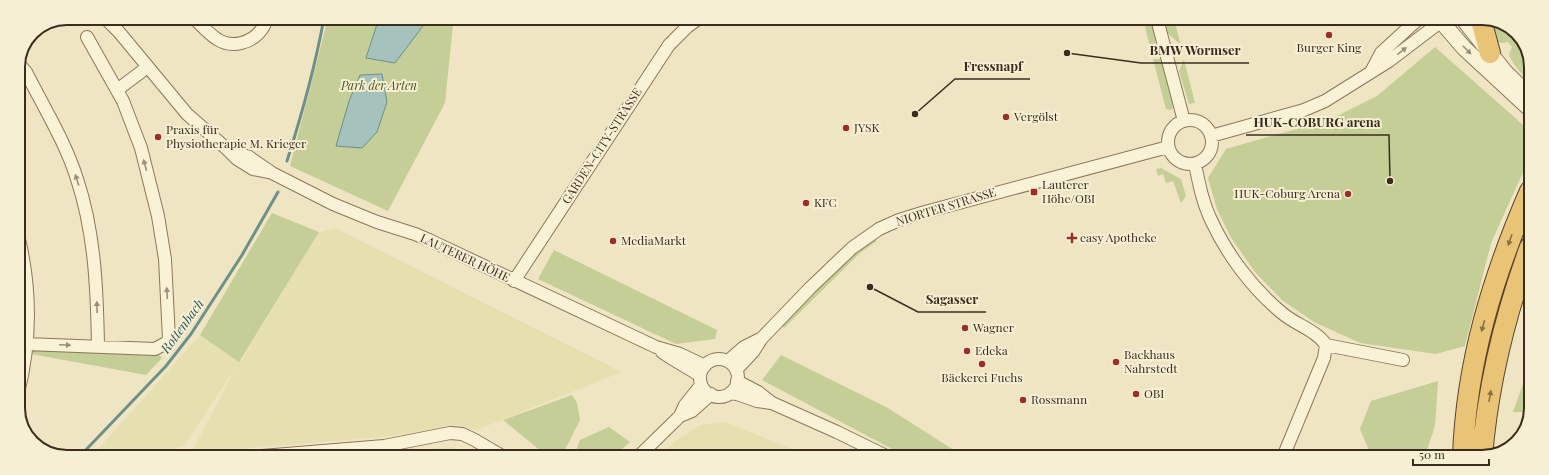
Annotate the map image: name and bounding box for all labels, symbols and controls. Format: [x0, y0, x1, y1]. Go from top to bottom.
marker: Burger King [1324, 30, 1334, 40]
callout: BMW Wormser [1141, 38, 1249, 63]
place label: Burger King [1297, 39, 1362, 55]
text: BMW Wormser [1149, 41, 1241, 58]
one-way arrow [1462, 45, 1472, 55]
one-way arrow [1397, 47, 1408, 55]
callout: Fressnapf [955, 54, 1030, 79]
text: Fressnapf [963, 57, 1024, 74]
park label: Park der Arten [340, 77, 417, 93]
street label: GARDEN-CITY-STRASSE [558, 84, 645, 207]
place label: Vergölst [1013, 108, 1059, 124]
callout: HUK-COBURG arena [1246, 110, 1389, 135]
marker: Vergölst [1001, 112, 1011, 122]
text: HUK-COBURG arena [1253, 113, 1381, 130]
place label: JYSK [853, 119, 879, 135]
place label: Praxis für Physiotherapie M. Krieger [166, 121, 307, 151]
marker: JYSK [841, 123, 851, 133]
marker: Praxis für Physiotherapie M. Krieger [153, 132, 163, 142]
one-way arrow [142, 159, 148, 171]
one-way arrow [74, 173, 80, 185]
place label: Lauterer Höhe/OBI [1042, 176, 1095, 206]
street label: NIORTER STRASSE [894, 183, 998, 229]
place label: HUK-Coburg Arena [1234, 185, 1340, 201]
marker: Lauterer Höhe/OBI [1029, 187, 1039, 197]
marker: HUK-Coburg Arena [1343, 189, 1353, 199]
place label: KFC [814, 194, 837, 210]
marker: KFC [801, 198, 811, 208]
street label: LAUTERER HÖHE [418, 229, 513, 285]
place label: easy Apotheke [1080, 229, 1157, 245]
place label: MediaMarkt [621, 232, 687, 248]
marker: easy Apotheke [1067, 233, 1077, 243]
one-way arrow [1506, 234, 1512, 246]
marker: MediaMarkt [608, 236, 618, 246]
one-way arrow [163, 287, 170, 299]
callout: Sagasser [918, 287, 986, 312]
text: Sagasser [926, 290, 978, 307]
water label: Rottenbach [156, 295, 207, 357]
one-way arrow [94, 300, 100, 313]
place label: Wagner [972, 319, 1015, 335]
one-way arrow [1480, 320, 1486, 332]
marker: Wagner [960, 323, 970, 333]
one-way arrow [59, 342, 72, 348]
place label: Edeka [975, 342, 1008, 358]
marker: Edeka [962, 346, 972, 356]
place label: Backhaus Nahrstedt [1124, 346, 1178, 376]
marker: Backhaus Nahrstedt [1111, 357, 1121, 367]
marker: Bäckerei Fuchs [977, 359, 987, 369]
place label: Bäckerei Fuchs [941, 369, 1023, 385]
place label: OBI [1144, 385, 1164, 401]
marker: OBI [1131, 389, 1141, 399]
one-way arrow [1487, 390, 1493, 402]
place label: Rossmann [1031, 391, 1087, 407]
marker: Rossmann [1018, 395, 1028, 405]
scale bar [1413, 441, 1489, 467]
text: 50 m [1419, 446, 1445, 462]

